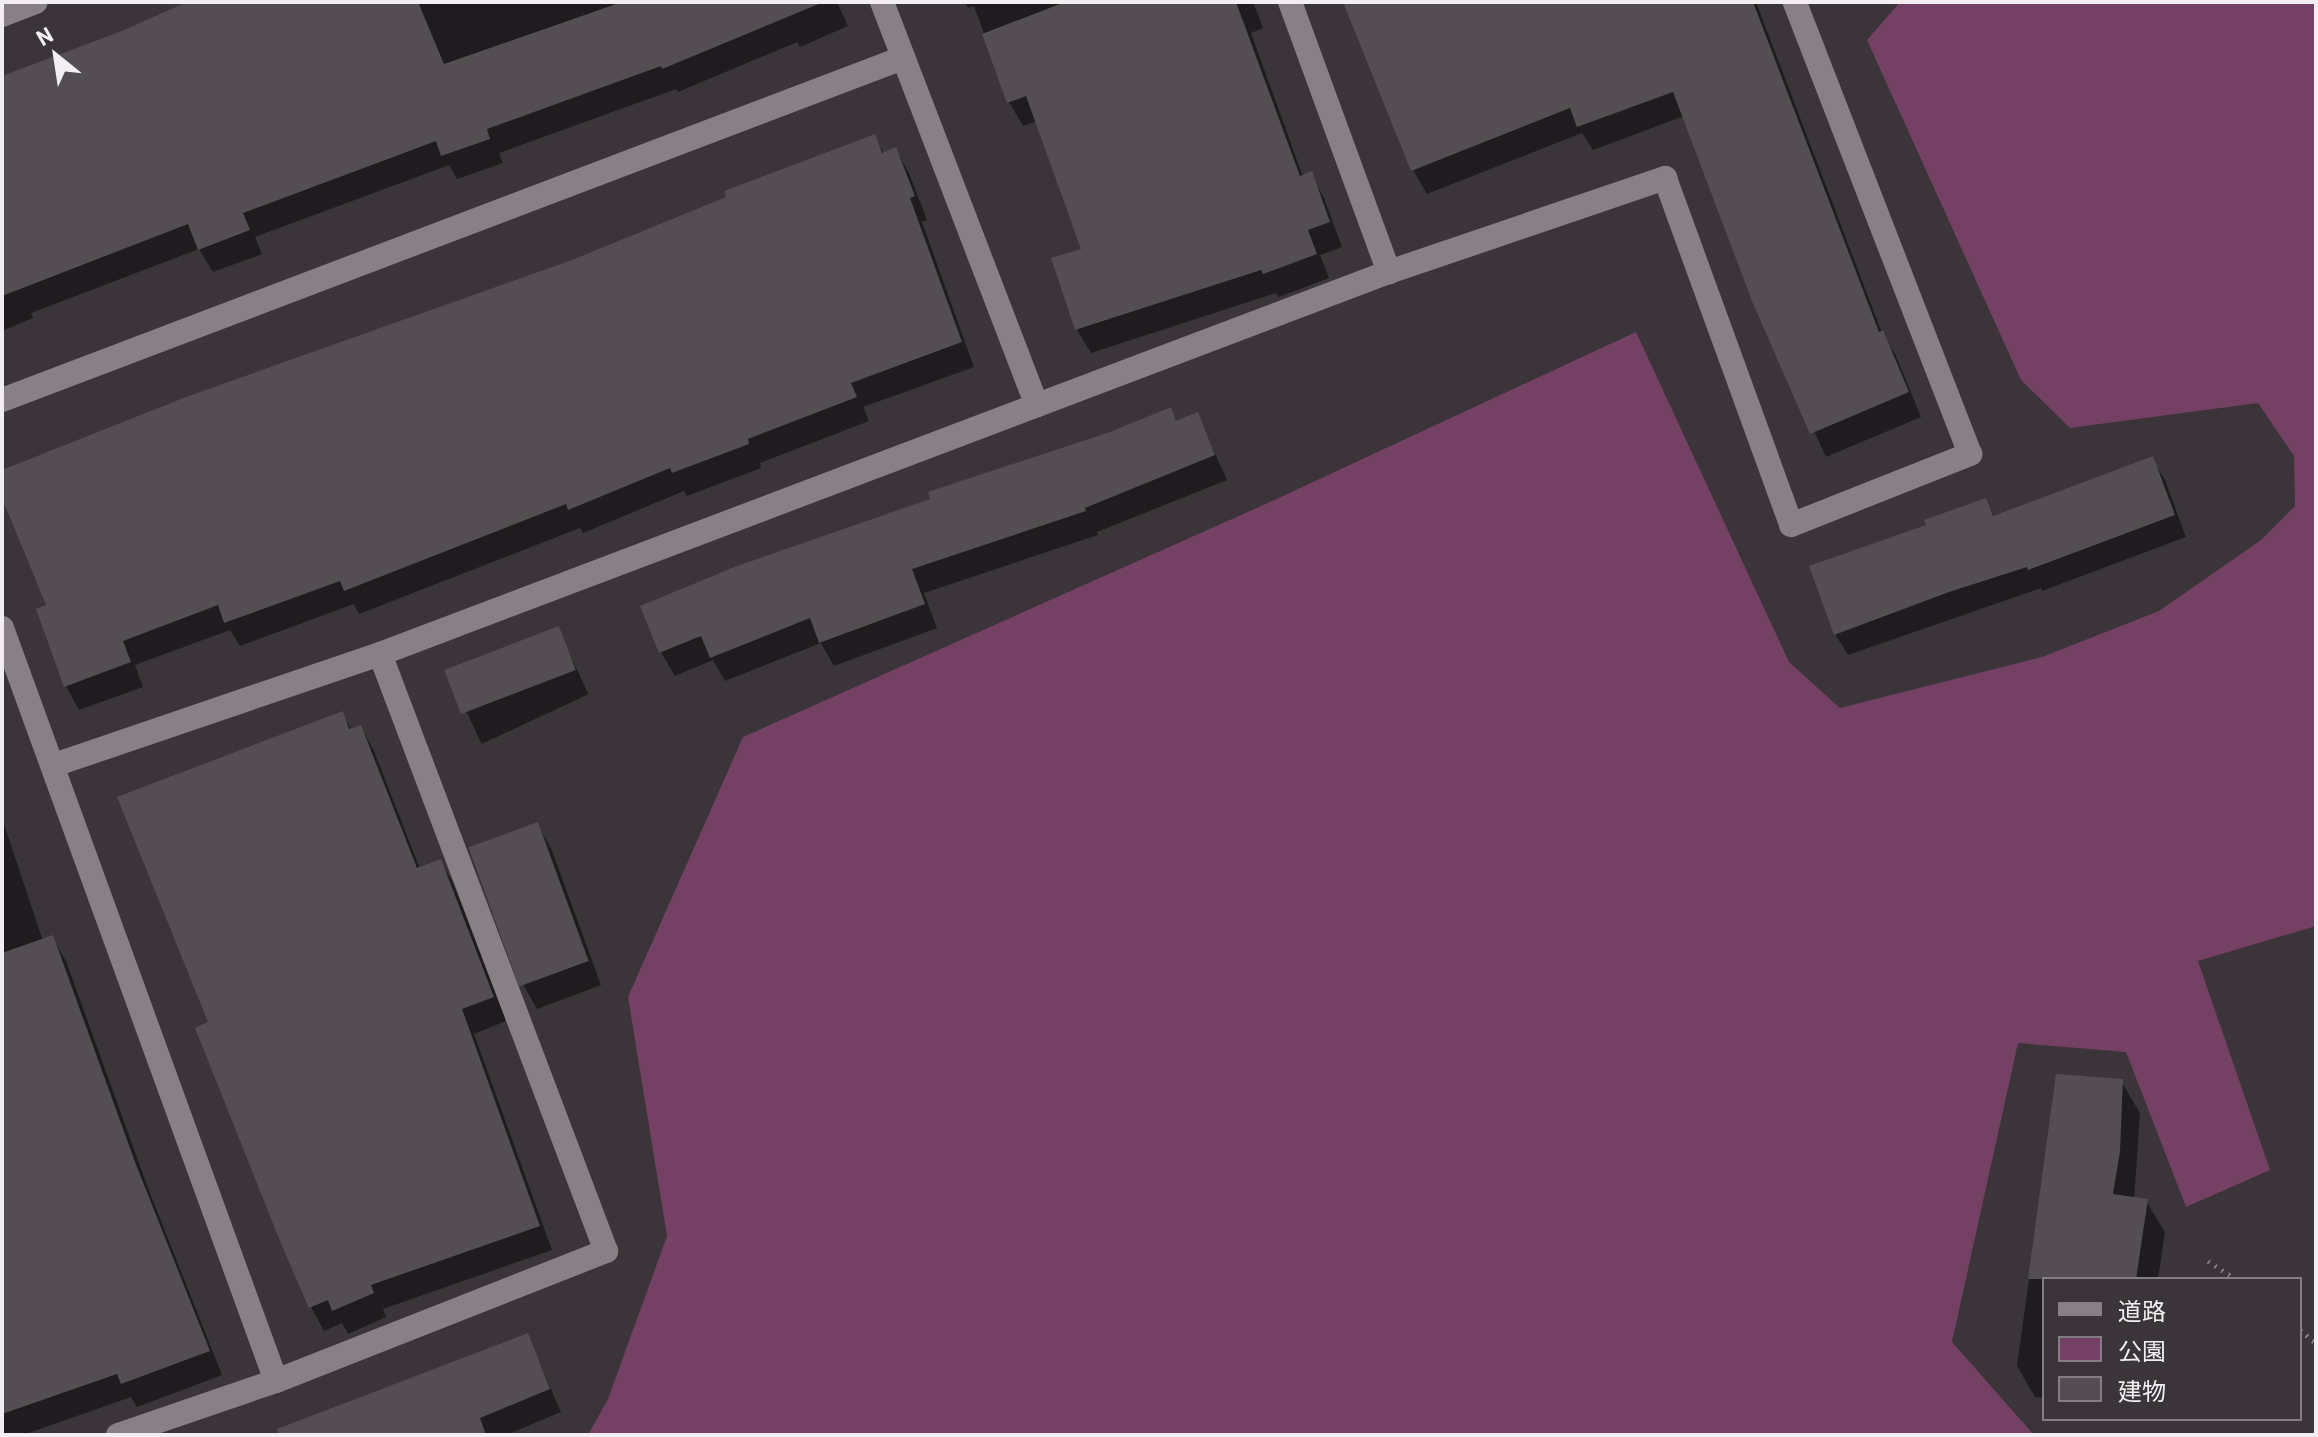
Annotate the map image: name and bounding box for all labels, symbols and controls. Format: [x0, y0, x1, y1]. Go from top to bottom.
north arrow [16, 16, 96, 96]
text: N [31, 20, 57, 50]
legend [2042, 1277, 2302, 1421]
text: 道路 [2118, 1296, 2166, 1325]
text: 公園 [2118, 1336, 2166, 1365]
text: 建物 [2118, 1376, 2166, 1405]

